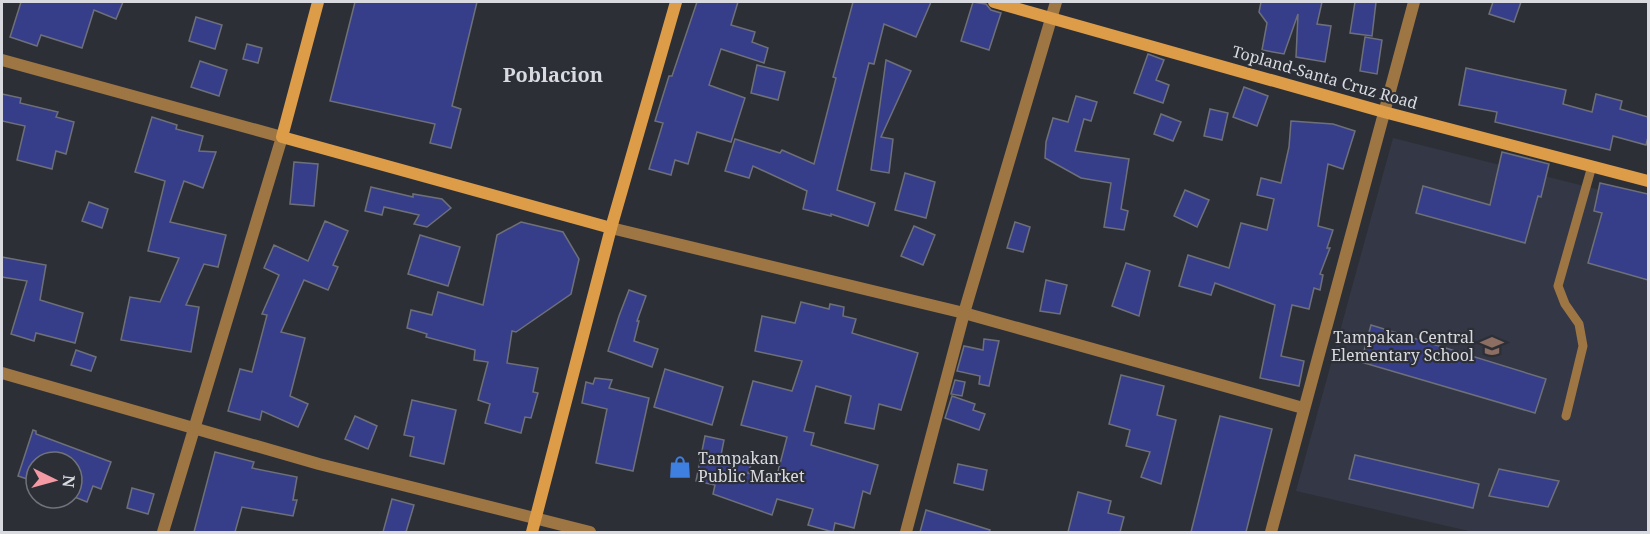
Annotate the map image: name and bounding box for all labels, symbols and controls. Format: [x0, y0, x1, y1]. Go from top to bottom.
street label: Topland-Santa Cruz Road [1229, 40, 1421, 114]
district label: Poblacion [503, 61, 603, 88]
place label: Tampakan Central Elementary School [1331, 326, 1474, 366]
school or university icon: Tampakan Central Elementary School [1479, 333, 1505, 359]
place label: Tampakan Public Market [698, 447, 805, 487]
north arrow [24, 450, 84, 510]
shop icon: Tampakan Public Market [667, 454, 693, 480]
text: N [57, 474, 80, 489]

